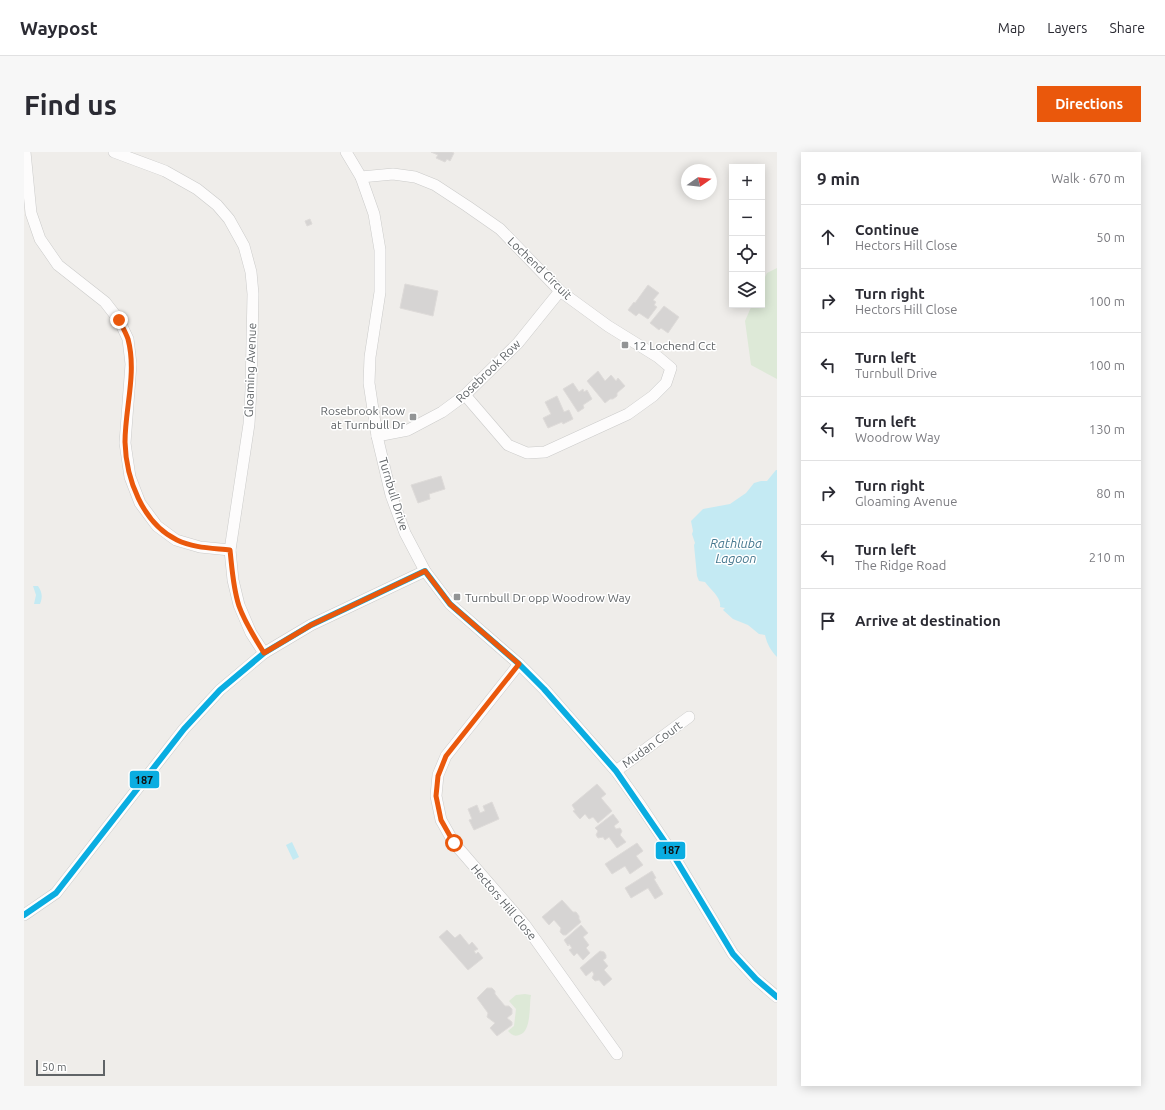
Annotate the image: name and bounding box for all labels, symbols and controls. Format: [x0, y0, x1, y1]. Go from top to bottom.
text: Waypost [20, 17, 98, 39]
text: Map [998, 20, 1025, 36]
text: Layers [1047, 20, 1087, 36]
text: Share [1109, 20, 1145, 36]
button: Directions [1037, 86, 1141, 122]
text: Find us [24, 89, 117, 120]
north arrow [681, 164, 717, 200]
map controls [729, 164, 765, 308]
button: + [729, 164, 765, 200]
text: 9 min [817, 169, 860, 188]
text: Walk · 670 m [1051, 171, 1125, 185]
button: − [729, 200, 765, 236]
text: Continue [855, 221, 919, 238]
icon: ahead [817, 226, 839, 248]
text: 50 m [1096, 230, 1125, 244]
street label: Lochend Circuit [505, 234, 575, 302]
button: locate [729, 236, 765, 272]
text: Hectors Hill Close [855, 238, 957, 252]
button: layers [729, 272, 765, 308]
text: Turn right [855, 285, 925, 302]
icon: right [817, 290, 839, 312]
text: 100 m [1089, 294, 1125, 308]
text: Hectors Hill Close [855, 302, 957, 316]
route end [110, 311, 128, 329]
street label: Gloaming Avenue [242, 323, 258, 417]
street label: Rosebrook Row [453, 337, 523, 405]
place label: 12 Lochend Cct [633, 339, 716, 352]
marker: 12 Lochend Cct [620, 340, 630, 350]
text: Turn left [855, 349, 916, 366]
icon: left [817, 354, 839, 376]
text: 100 m [1089, 358, 1125, 372]
text: Turnbull Drive [855, 366, 937, 380]
place label: Rosebrook Row at Turnbull Dr [321, 404, 406, 431]
marker: Rosebrook Row at Turnbull Dr [408, 412, 418, 422]
text: Turn left [855, 413, 916, 430]
icon: left [817, 418, 839, 440]
text: 130 m [1089, 422, 1125, 436]
text: Woodrow Way [855, 430, 940, 444]
street label: Turnbull Drive [377, 456, 411, 532]
text: Turn right [855, 477, 925, 494]
icon: right [817, 482, 839, 504]
text: 80 m [1096, 486, 1125, 500]
text: Gloaming Avenue [855, 494, 957, 508]
water label: Rathluba Lagoon [710, 536, 762, 565]
text: Turn left [855, 541, 916, 558]
icon: left [817, 546, 839, 568]
text: 210 m [1089, 550, 1125, 564]
text: The Ridge Road [855, 558, 946, 572]
place label: Turnbull Dr opp Woodrow Way [465, 591, 631, 604]
marker: Turnbull Dr opp Woodrow Way [452, 592, 462, 602]
icon: arrive [817, 610, 839, 632]
text: Arrive at destination [855, 612, 1001, 629]
street label: Mudan Court [620, 718, 685, 770]
line badge: 187 [129, 770, 160, 789]
text: 187 [135, 774, 153, 786]
route start [445, 834, 463, 852]
line badge: 187 [655, 841, 686, 860]
text: 187 [662, 844, 680, 856]
street label: Hectors Hill Close [469, 862, 539, 942]
scale bar [36, 1058, 105, 1077]
text: 50 m [42, 1061, 66, 1073]

